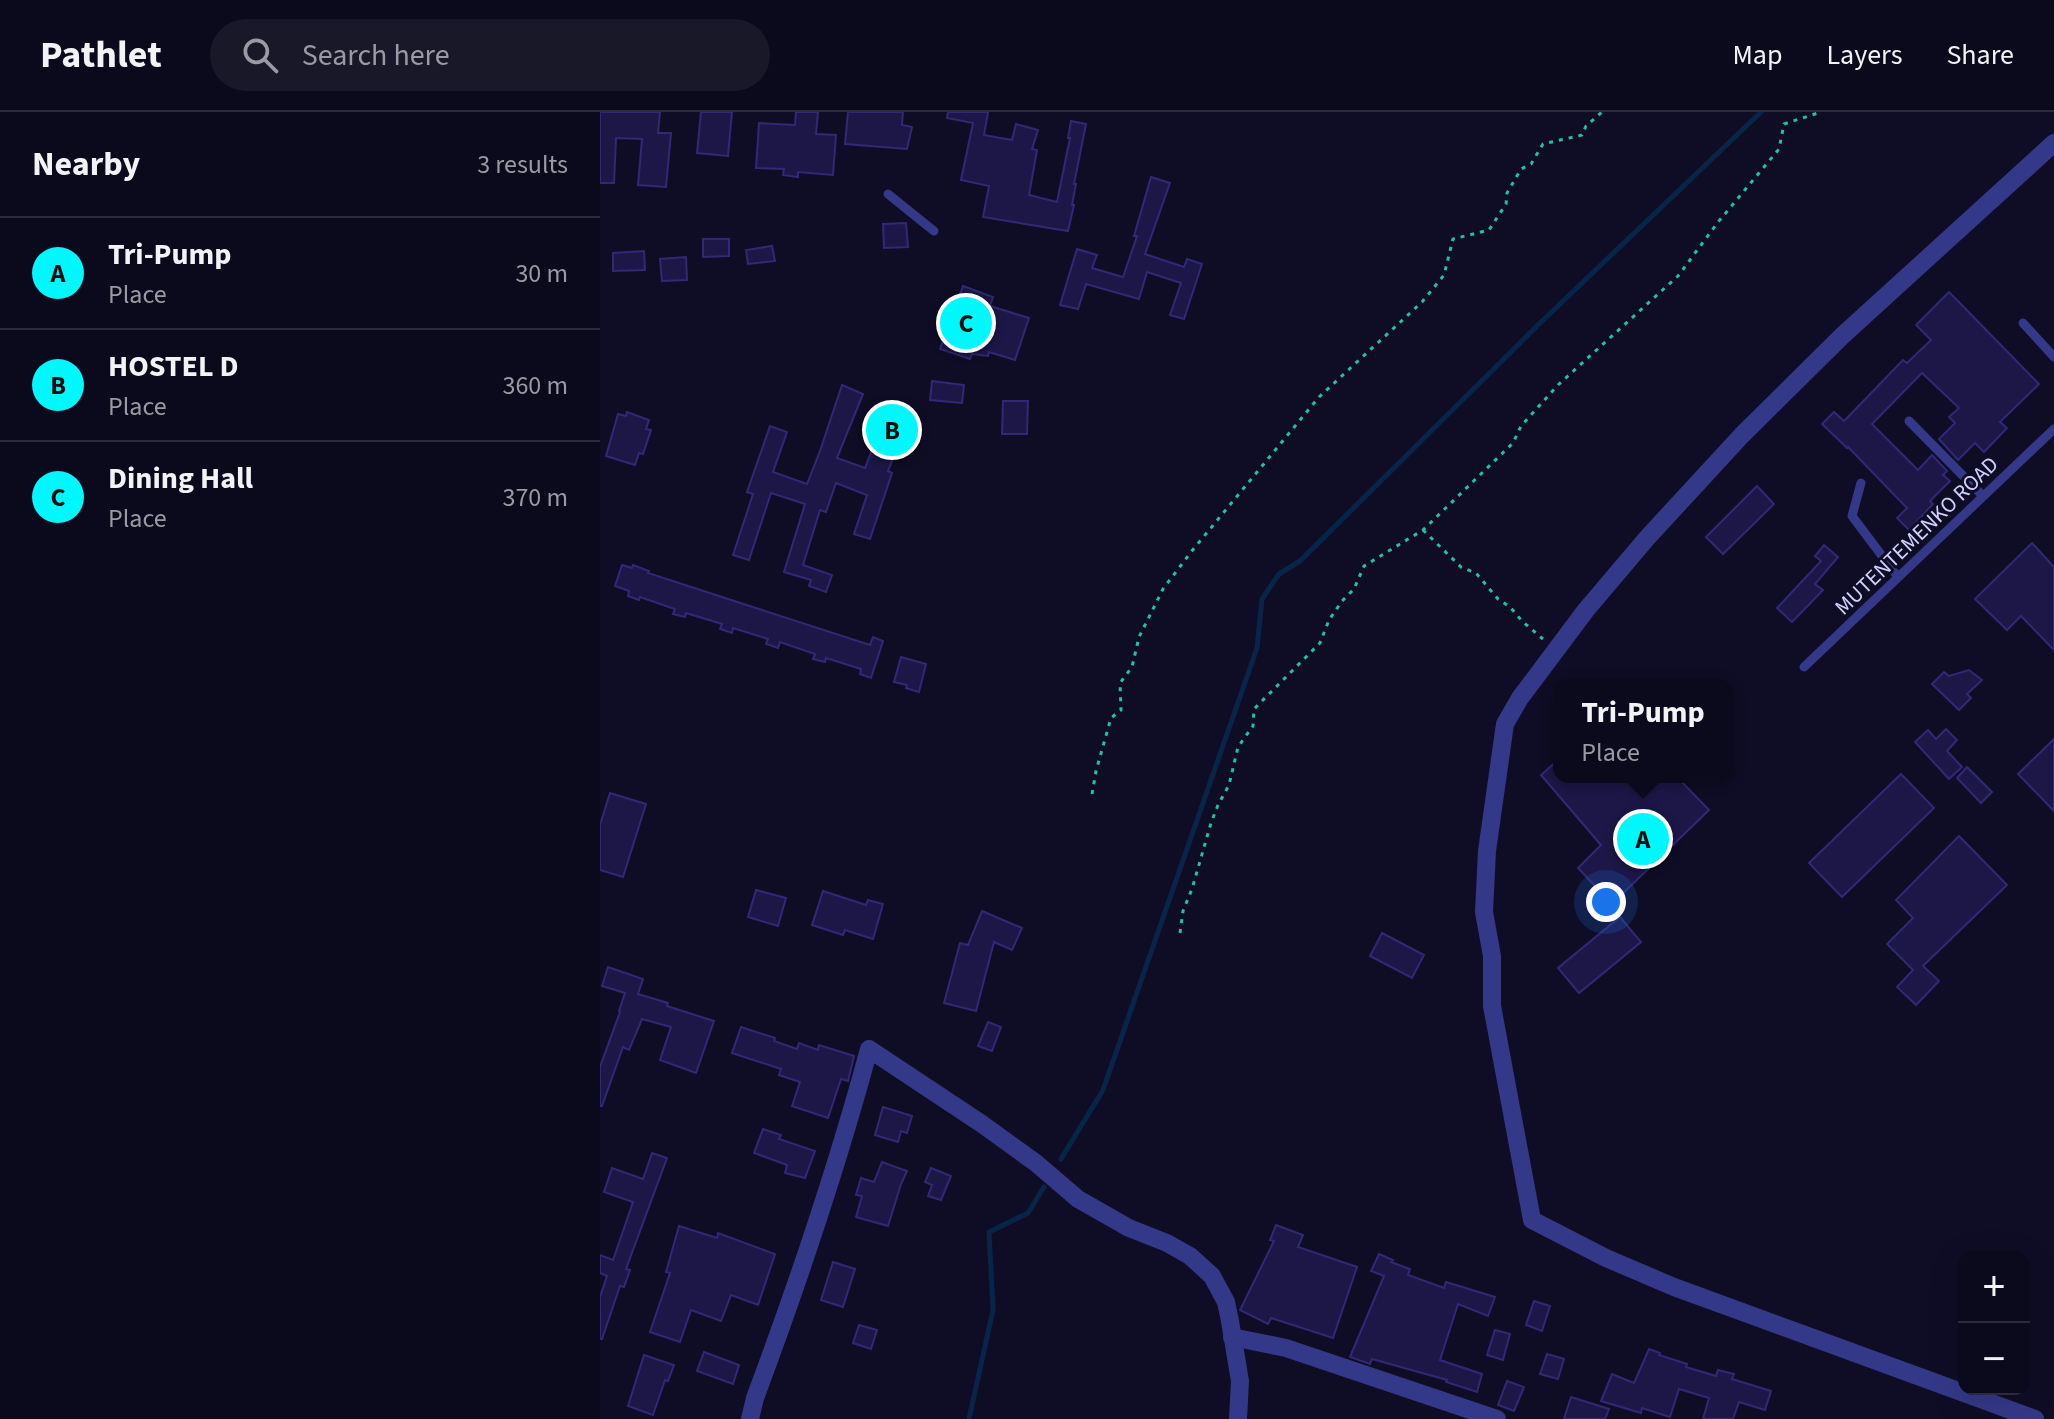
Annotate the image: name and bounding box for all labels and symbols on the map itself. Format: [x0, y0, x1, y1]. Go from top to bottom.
pin: C [940, 293, 992, 353]
pin: B [866, 400, 918, 460]
street label: MUTENTEMENKO ROAD [1828, 449, 2006, 623]
pin: A [1617, 809, 1669, 869]
your location [1586, 882, 1626, 922]

